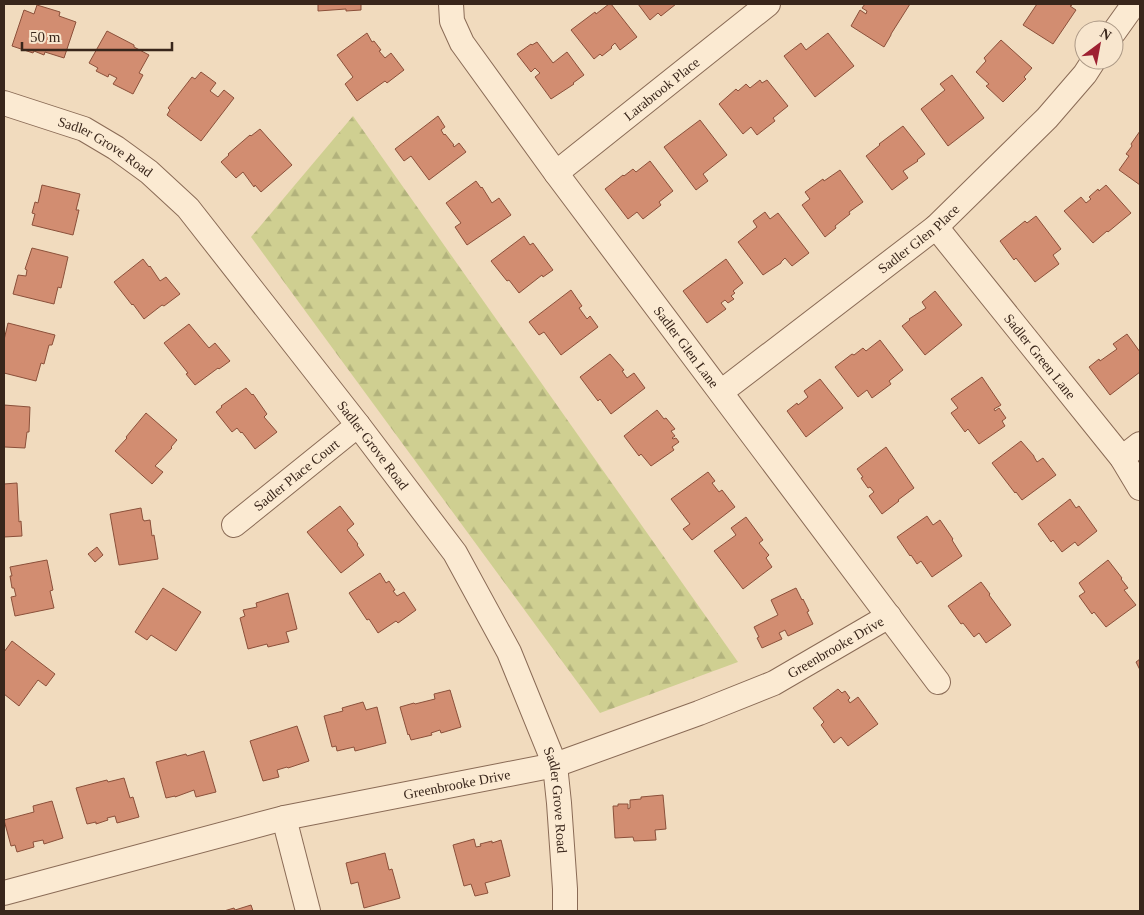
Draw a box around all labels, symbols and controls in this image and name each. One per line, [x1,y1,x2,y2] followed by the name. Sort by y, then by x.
[22,20,172,52] scale bar
[1074,20,1124,70] north arrow
[1097,25,1114,43] text: N
[30,29,61,45] text: 50 m
[621,55,703,124] street label: Larabrook Place
[56,114,155,180] street label: Sadler Grove Road
[875,202,962,277] street label: Sadler Glen Place
[651,303,722,391] street label: Sadler Glen Lane
[1001,311,1078,402] street label: Sadler Green Lane
[334,398,411,493] street label: Sadler Grove Road
[251,436,342,514] street label: Sadler Place Court
[785,614,886,681] street label: Greenbrooke Drive
[540,745,569,854] street label: Sadler Grove Road
[402,767,512,802] street label: Greenbrooke Drive

